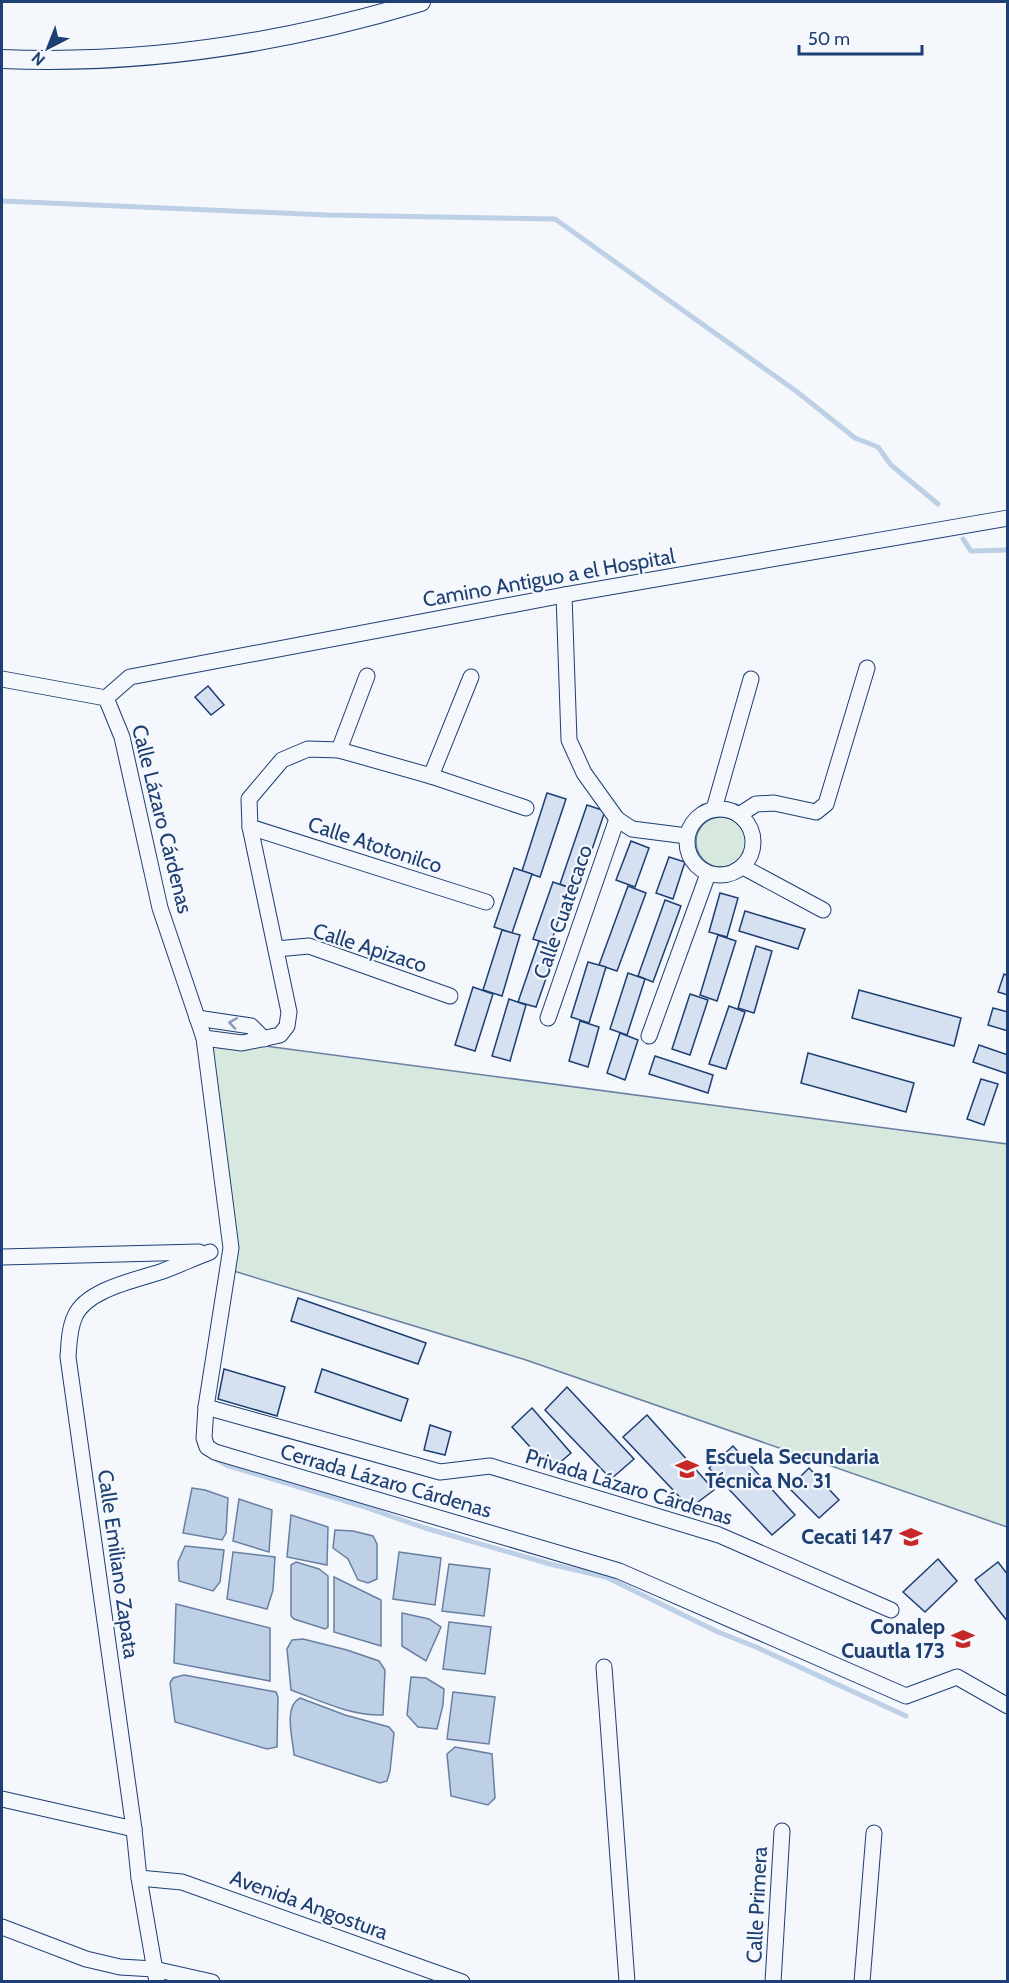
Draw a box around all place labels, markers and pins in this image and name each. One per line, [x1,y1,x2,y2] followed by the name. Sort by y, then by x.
[705,1444,880,1493] place label: Escuela Secundaria Técnica No. 31
[674,1456,700,1482] school or university icon: Escuela Secundaria Técnica No. 31
[801,1524,893,1549] place label: Cecati 147
[898,1524,924,1550] school or university icon: Cecati 147
[841,1614,945,1663] place label: Conalep Cuautla 173
[950,1626,976,1652] school or university icon: Conalep Cuautla 173

